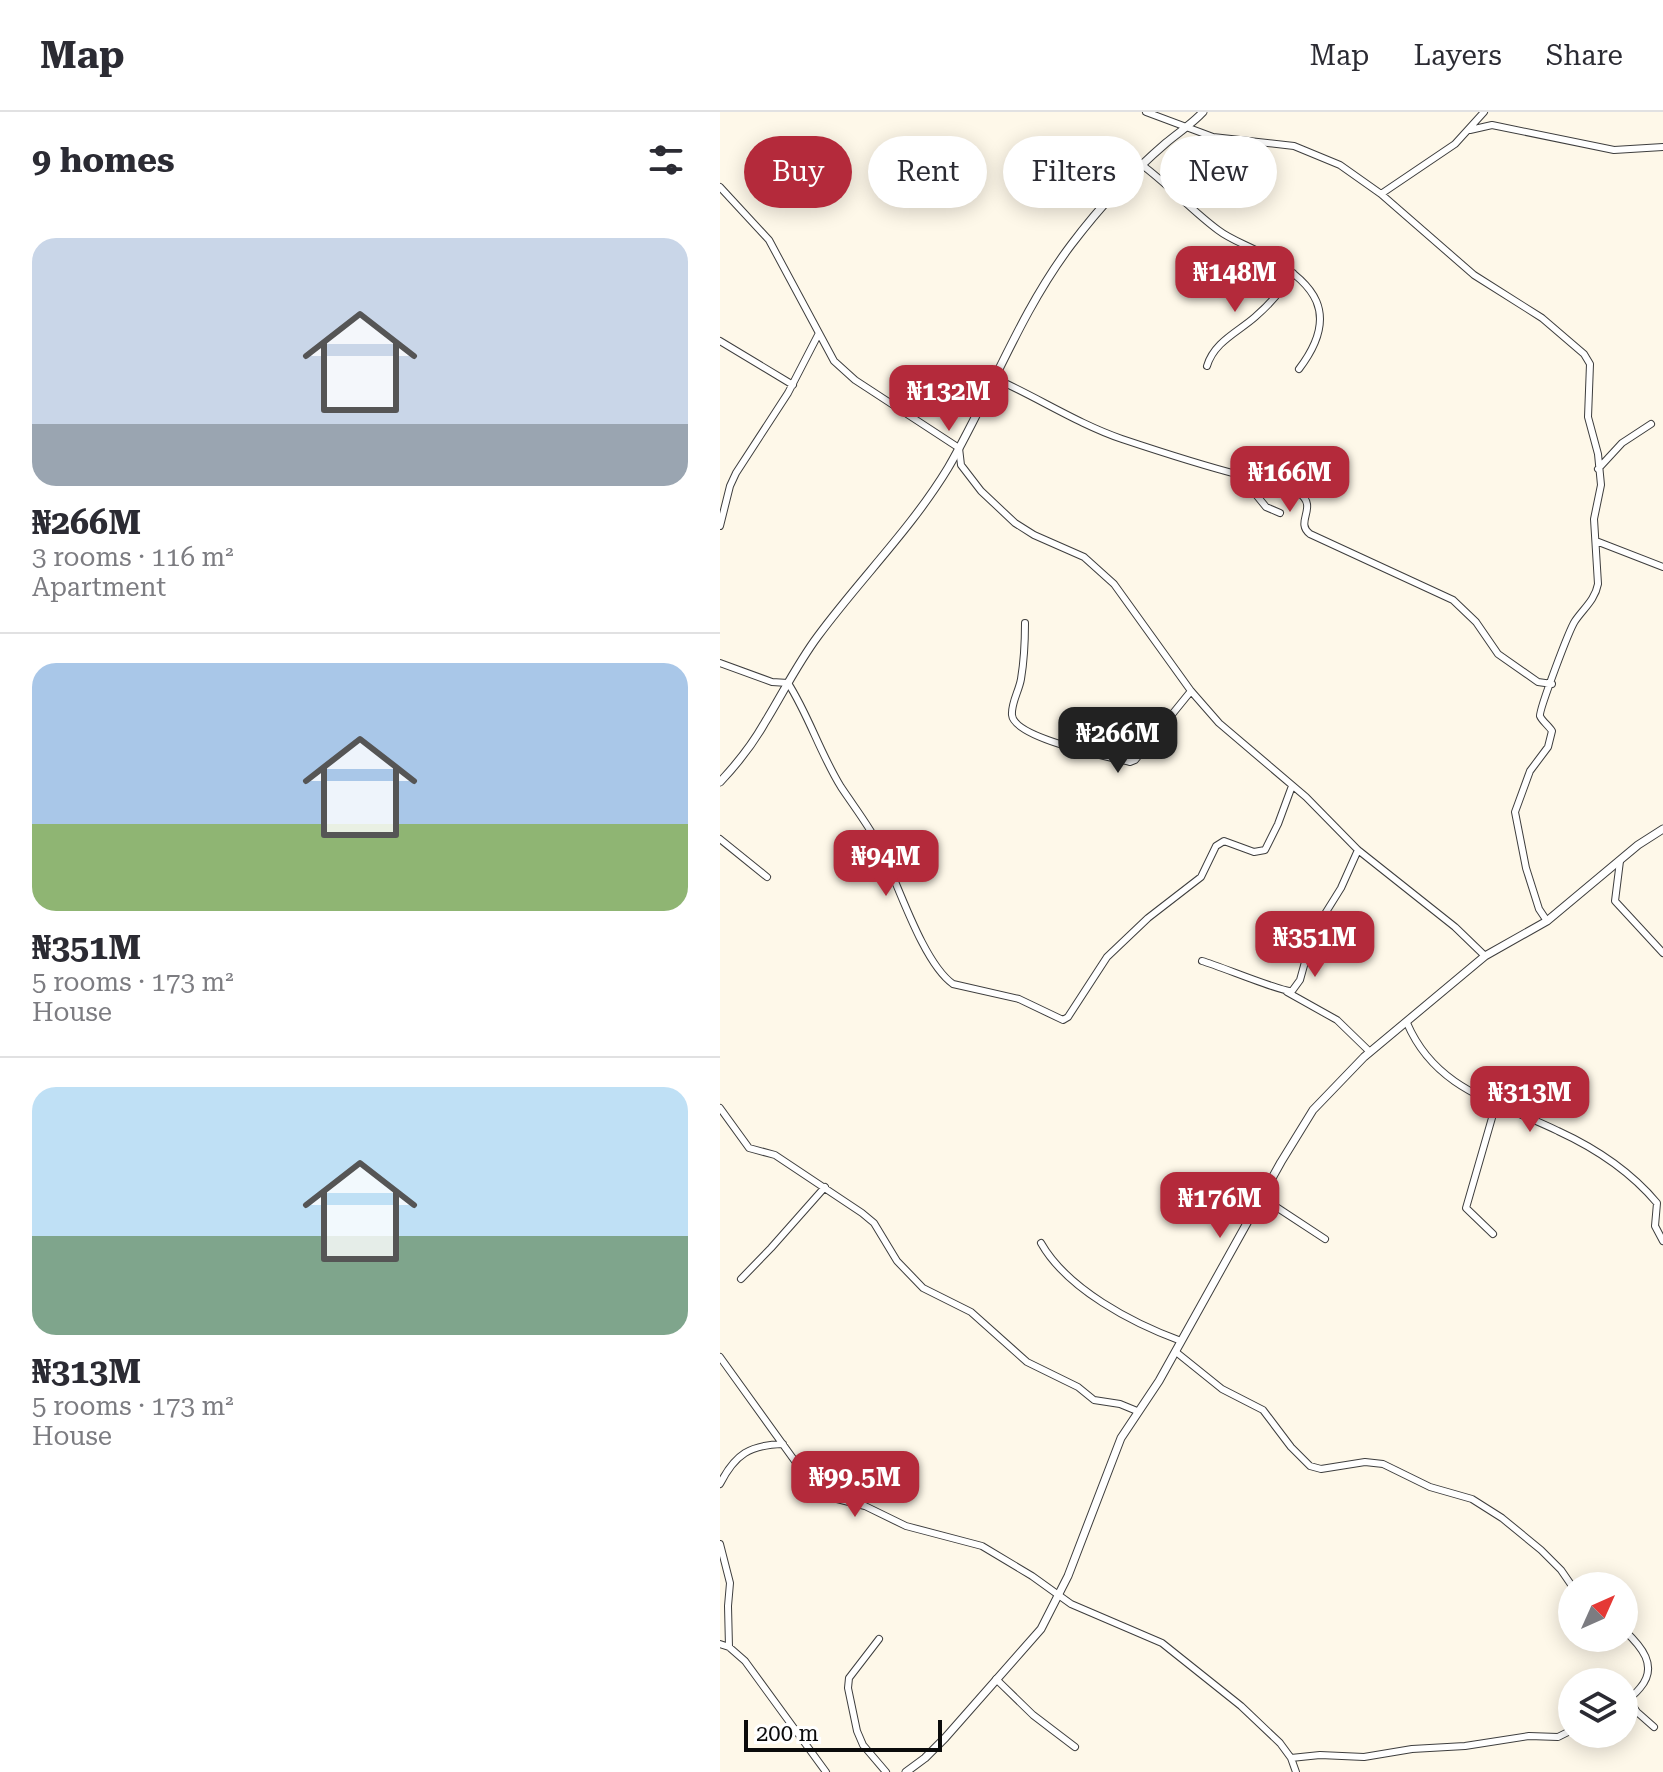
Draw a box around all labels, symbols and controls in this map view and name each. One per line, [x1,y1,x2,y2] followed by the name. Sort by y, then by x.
[40,33,125,77] text: Map
[1310,39,1369,72] text: Map
[1413,39,1502,72] text: Layers
[1546,39,1623,72] text: Share
[744,136,852,208] chip: Buy
[868,136,987,208] chip: Rent
[1003,136,1144,208] chip: Filters
[1160,136,1277,208] chip: New
[644,138,688,182] icon: filters
[32,140,175,180] text: 9 homes
[1179,246,1291,314] pin: ₦148M
[1193,257,1277,287] text: ₦148M
[288,290,432,434] icon: home
[893,365,1005,433] pin: ₦132M
[907,376,991,406] text: ₦132M
[1234,446,1346,514] pin: ₦166M
[1248,457,1332,487] text: ₦166M
[32,502,141,542] text: ₦266M
[32,542,234,572] text: 3 rooms · 116 m²
[32,572,166,602] text: Apartment
[1062,707,1174,775] pin: ₦266M
[288,715,432,859] icon: home
[1076,718,1160,748] text: ₦266M
[839,830,933,898] pin: ₦94M
[852,841,920,871] text: ₦94M
[1259,911,1371,979] pin: ₦351M
[1273,922,1357,952] text: ₦351M
[32,927,141,967] text: ₦351M
[32,967,234,997] text: 5 rooms · 173 m²
[32,997,112,1027] text: House
[1474,1066,1586,1134] pin: ₦313M
[1488,1077,1572,1107] text: ₦313M
[288,1139,432,1283] icon: home
[1164,1172,1276,1240] pin: ₦176M
[1178,1183,1262,1213] text: ₦176M
[32,1351,141,1391] text: ₦313M
[32,1391,234,1421] text: 5 rooms · 173 m²
[32,1421,112,1451] text: House
[790,1451,920,1519] pin: ₦99.5M
[809,1462,901,1492] text: ₦99.5M
[1558,1572,1638,1652] north arrow
[1558,1572,1638,1748] map controls
[1558,1668,1638,1748] button: layers
[744,1716,942,1752] scale bar
[756,1721,819,1746] text: 200 m

